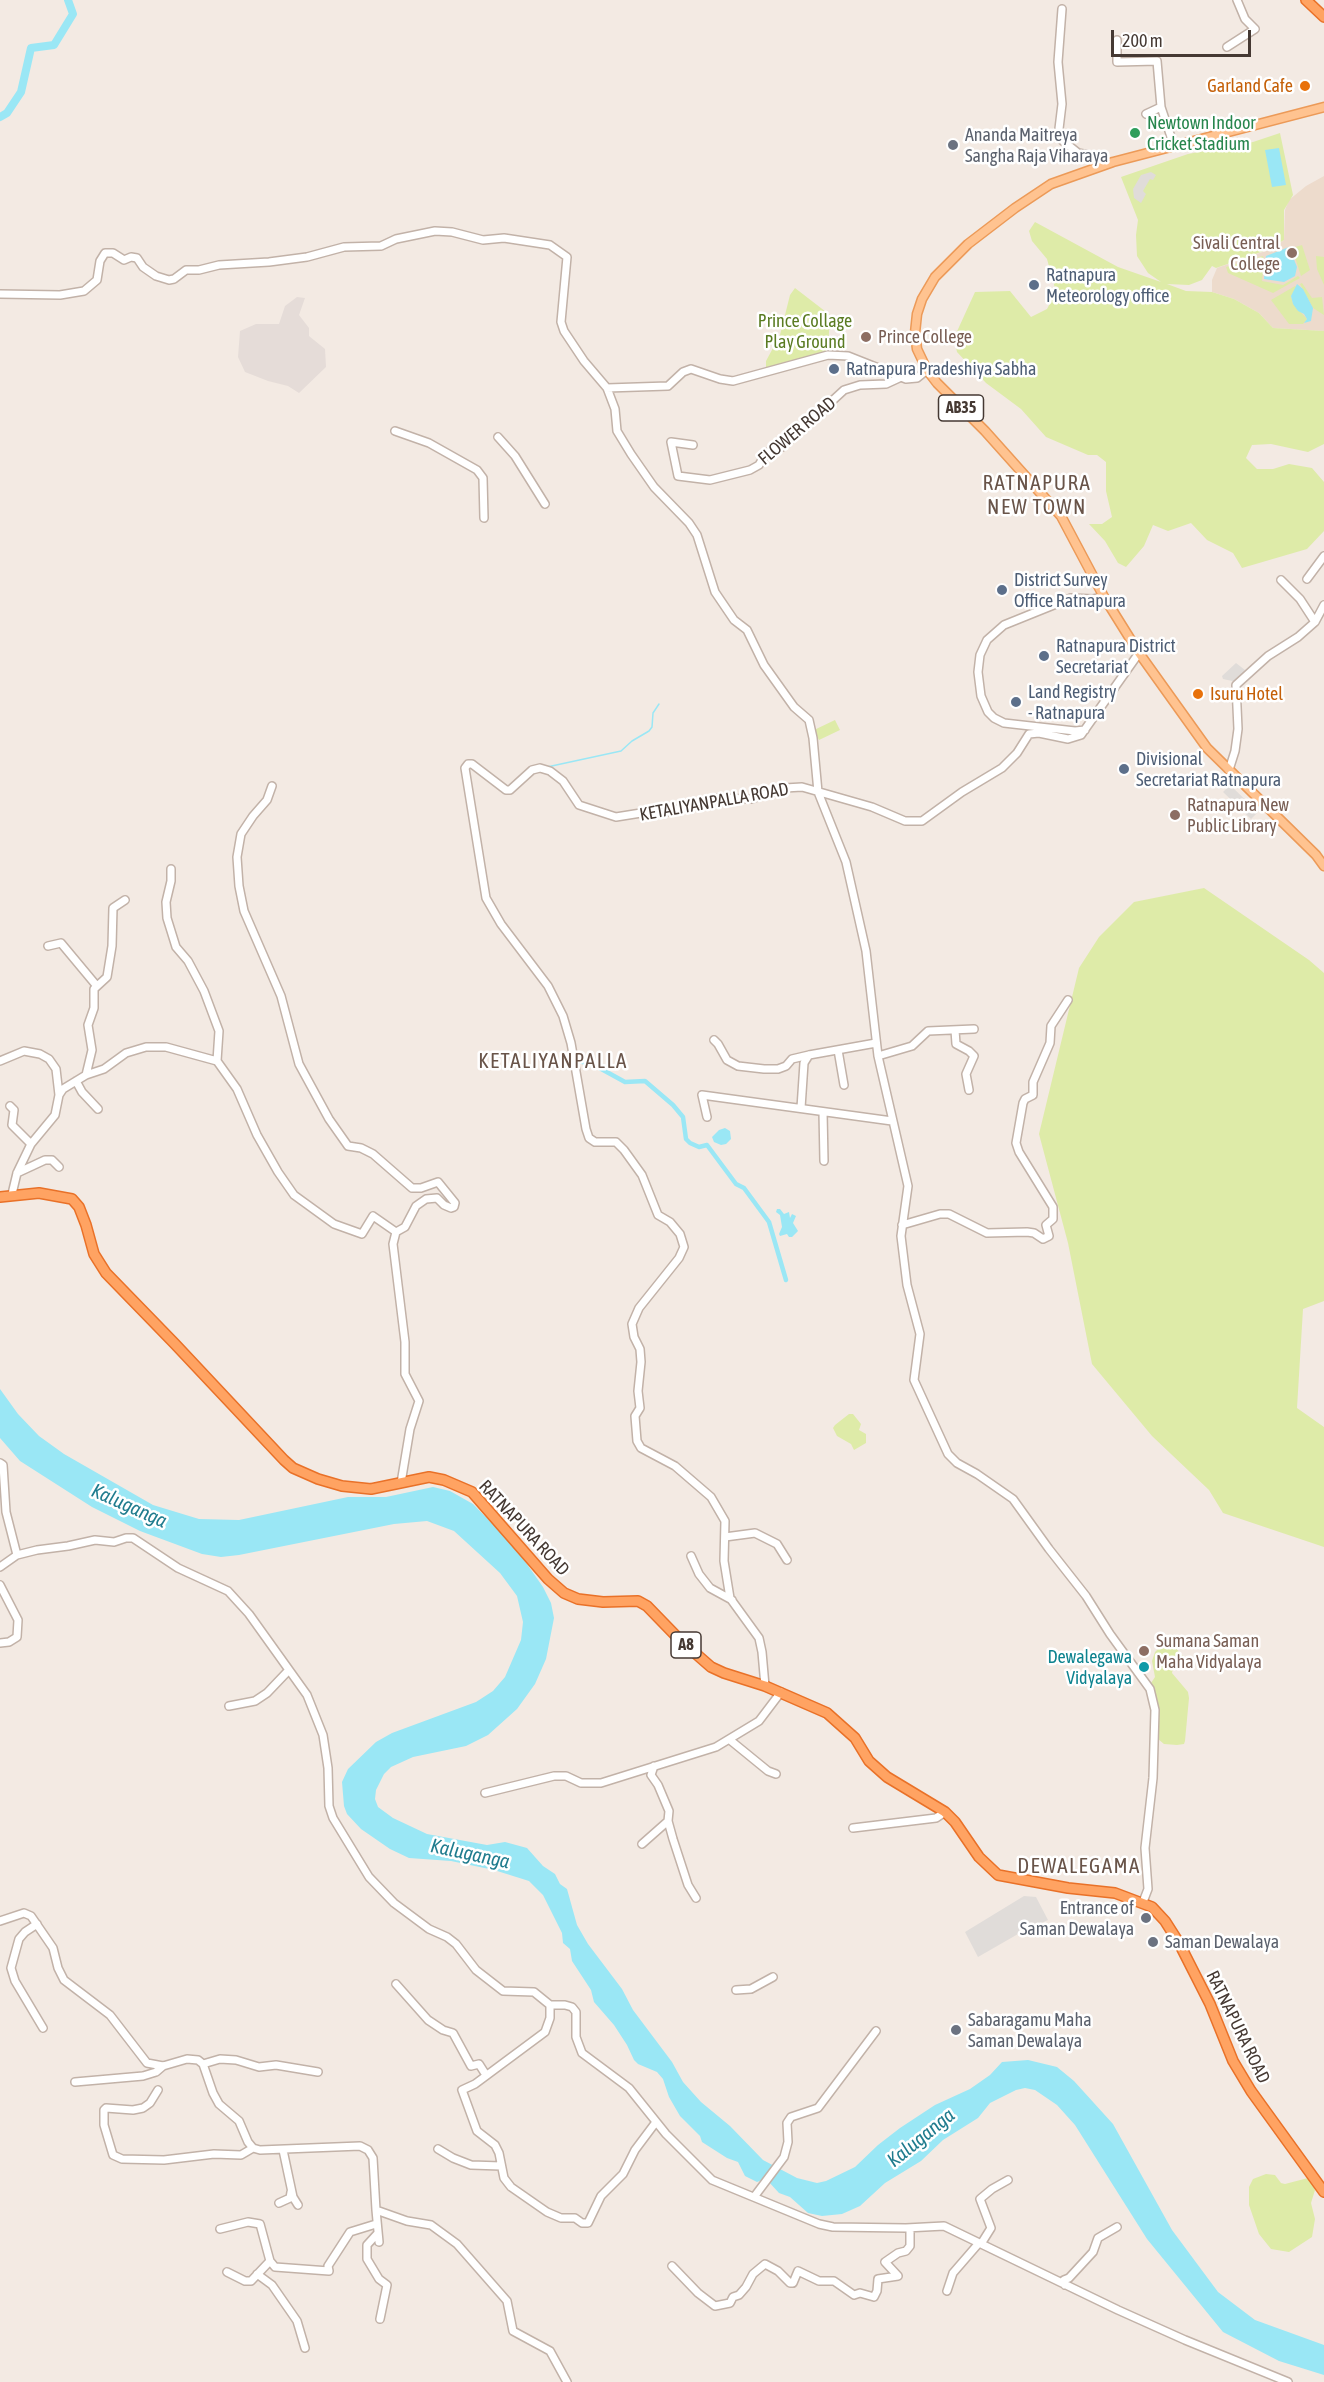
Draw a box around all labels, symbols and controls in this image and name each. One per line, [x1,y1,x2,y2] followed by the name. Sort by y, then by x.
[1114,18,1254,56] scale bar
[1122,30,1163,51] text: 200 m
[1207,75,1293,97] place label: Garland Cafe
[1298,79,1312,93] marker: Garland Cafe
[1147,112,1256,154] place label: Newtown Indoor Cricket Stadium
[965,124,1108,166] place label: Ananda Maitreya Sangha Raja Viharaya
[1128,126,1142,140] marker: Newtown Indoor Cricket Stadium
[946,138,960,152] marker: Ananda Maitreya Sangha Raja Viharaya
[1193,232,1280,274] place label: Sivali Central College
[1285,246,1299,260] marker: Sivali Central College
[1046,264,1169,306] place label: Ratnapura Meteorology office
[1027,278,1041,292] marker: Ratnapura Meteorology office
[758,310,852,352] park label: Prince Collage Play Ground
[878,326,972,348] place label: Prince College
[859,330,873,344] marker: Prince College
[846,358,1036,380] place label: Ratnapura Pradeshiya Sabha
[827,362,841,376] marker: Ratnapura Pradeshiya Sabha
[754,392,840,470] street label: FLOWER ROAD
[938,395,984,421] road number: AB35
[983,470,1091,520] district label: RATNAPURA NEW TOWN
[1014,569,1126,612] place label: District Survey Office Ratnapura
[995,583,1009,597] marker: District Survey Office Ratnapura
[1056,635,1176,678] place label: Ratnapura District Secretariat
[1037,649,1051,663] marker: Ratnapura District Secretariat
[1028,681,1116,724] place label: Land Registry - Ratnapura
[1210,683,1283,705] place label: Isuru Hotel
[1191,687,1205,701] marker: Isuru Hotel
[1009,695,1023,709] marker: Land Registry - Ratnapura
[1136,748,1281,790] place label: Divisional Secretariat Ratnapura
[1117,762,1131,776] marker: Divisional Secretariat Ratnapura
[638,778,790,826] street label: KETALIYANPALLA ROAD
[1187,794,1289,836] place label: Ratnapura New Public Library
[1168,808,1182,822] marker: Ratnapura New Public Library
[478,1048,628,1074] district label: KETALIYANPALLA
[474,1476,574,1580] street label: RATNAPURA ROAD
[88,1479,170,1533] water label: Kaluganga
[1156,1630,1262,1672] place label: Sumana Saman Maha Vidyalaya
[671,1632,701,1658] road number: A8
[1137,1644,1151,1658] marker: Sumana Saman Maha Vidyalaya
[1048,1646,1132,1688] place label: Dewalegawa Vidyalaya
[1137,1660,1151,1674] marker: Dewalegawa Vidyalaya
[428,1834,512,1874] water label: Kaluganga
[1017,1853,1141,1879] district label: DEWALEGAMA
[1020,1897,1134,1940] place label: Entrance of Saman Dewalaya
[1139,1911,1153,1925] marker: Entrance of Saman Dewalaya
[1165,1931,1279,1953] place label: Saman Dewalaya
[1146,1935,1160,1949] marker: Saman Dewalaya
[1201,1967,1275,2087] street label: RATNAPURA ROAD
[968,2009,1092,2052] place label: Sabaragamu Maha Saman Dewalaya
[949,2023,963,2037] marker: Sabaragamu Maha Saman Dewalaya
[882,2104,960,2172] water label: Kaluganga

